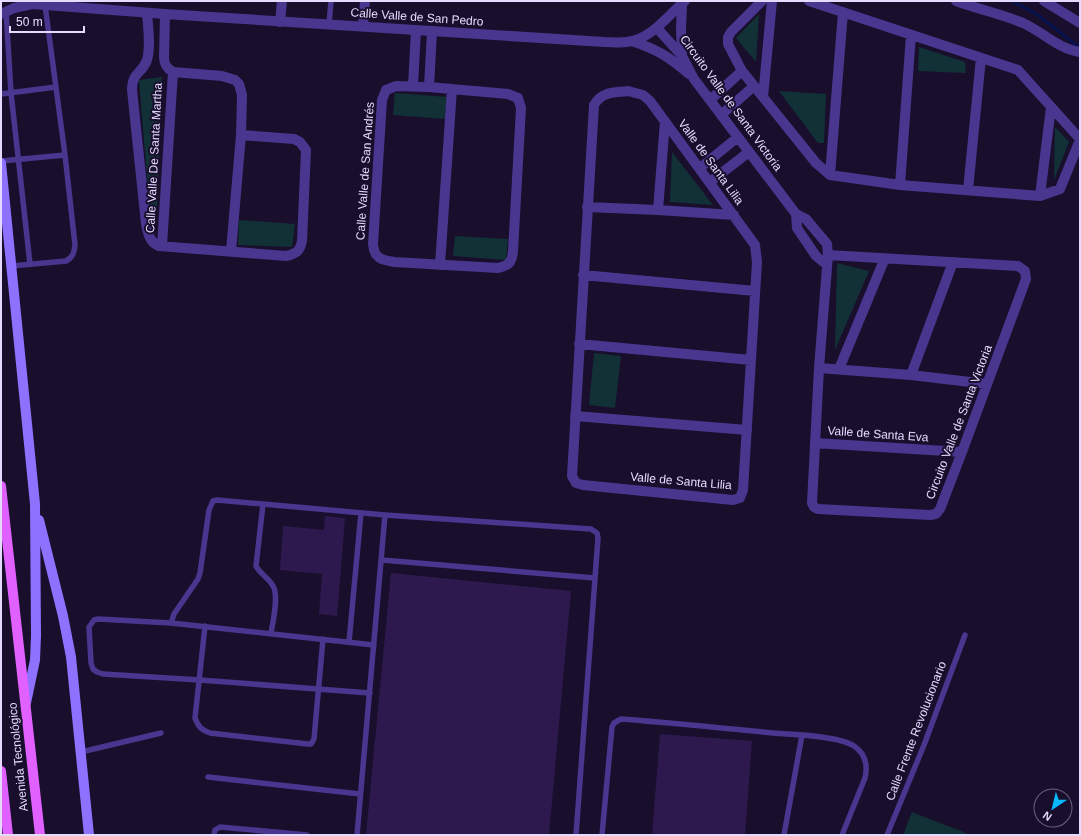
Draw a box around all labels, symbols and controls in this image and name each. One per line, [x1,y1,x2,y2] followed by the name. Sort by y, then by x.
[350,5,484,29] street label: Calle Valle de San Pedro
[10,8,84,34] scale bar
[16,15,43,29] text: 50 m
[677,32,785,174] street label: Circuito Valle de Santa Victoria
[143,82,165,234] street label: Calle Valle De Santa Martha
[353,101,377,241] street label: Calle Valle de San Andrés
[675,117,747,208] street label: Valle de Santa Lilia
[923,342,995,501] street label: Circuito Valle de Santa Victoria
[827,423,929,445] street label: Valle de Santa Eva
[630,470,733,492] street label: Valle de Santa Lilia
[883,659,949,803] street label: Calle Frente Revolucionario
[5,701,31,812] street label: Avenida Tecnológico
[1033,788,1073,828] north arrow
[1041,809,1054,823] text: N

